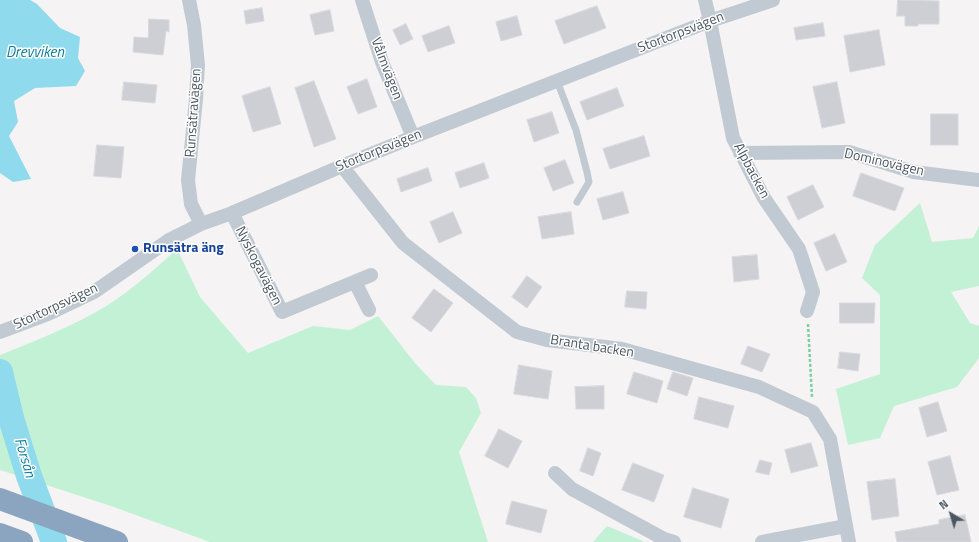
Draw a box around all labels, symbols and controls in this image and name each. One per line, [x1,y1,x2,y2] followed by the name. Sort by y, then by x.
[636,9,726,57] street label: Stortorpsvägen
[366,36,406,102] street label: Vålmvägen
[6,44,64,62] water label: Drevviken
[183,68,205,158] street label: Runsätravägen
[334,126,424,176] street label: Stortorpsvägen
[729,140,773,202] street label: Alpbacken
[842,146,926,180] street label: Dominovägen
[231,224,285,308] street label: Nyskogavägen
[143,241,224,257] place label: Runsätra äng
[130,244,140,254] marker: Runsätra äng
[11,280,101,334] street label: Stortorpsvägen
[549,332,635,362] street label: Branta backen
[10,436,38,480] water label: Forsån
[931,494,971,534] north arrow
[936,496,952,513] text: N

